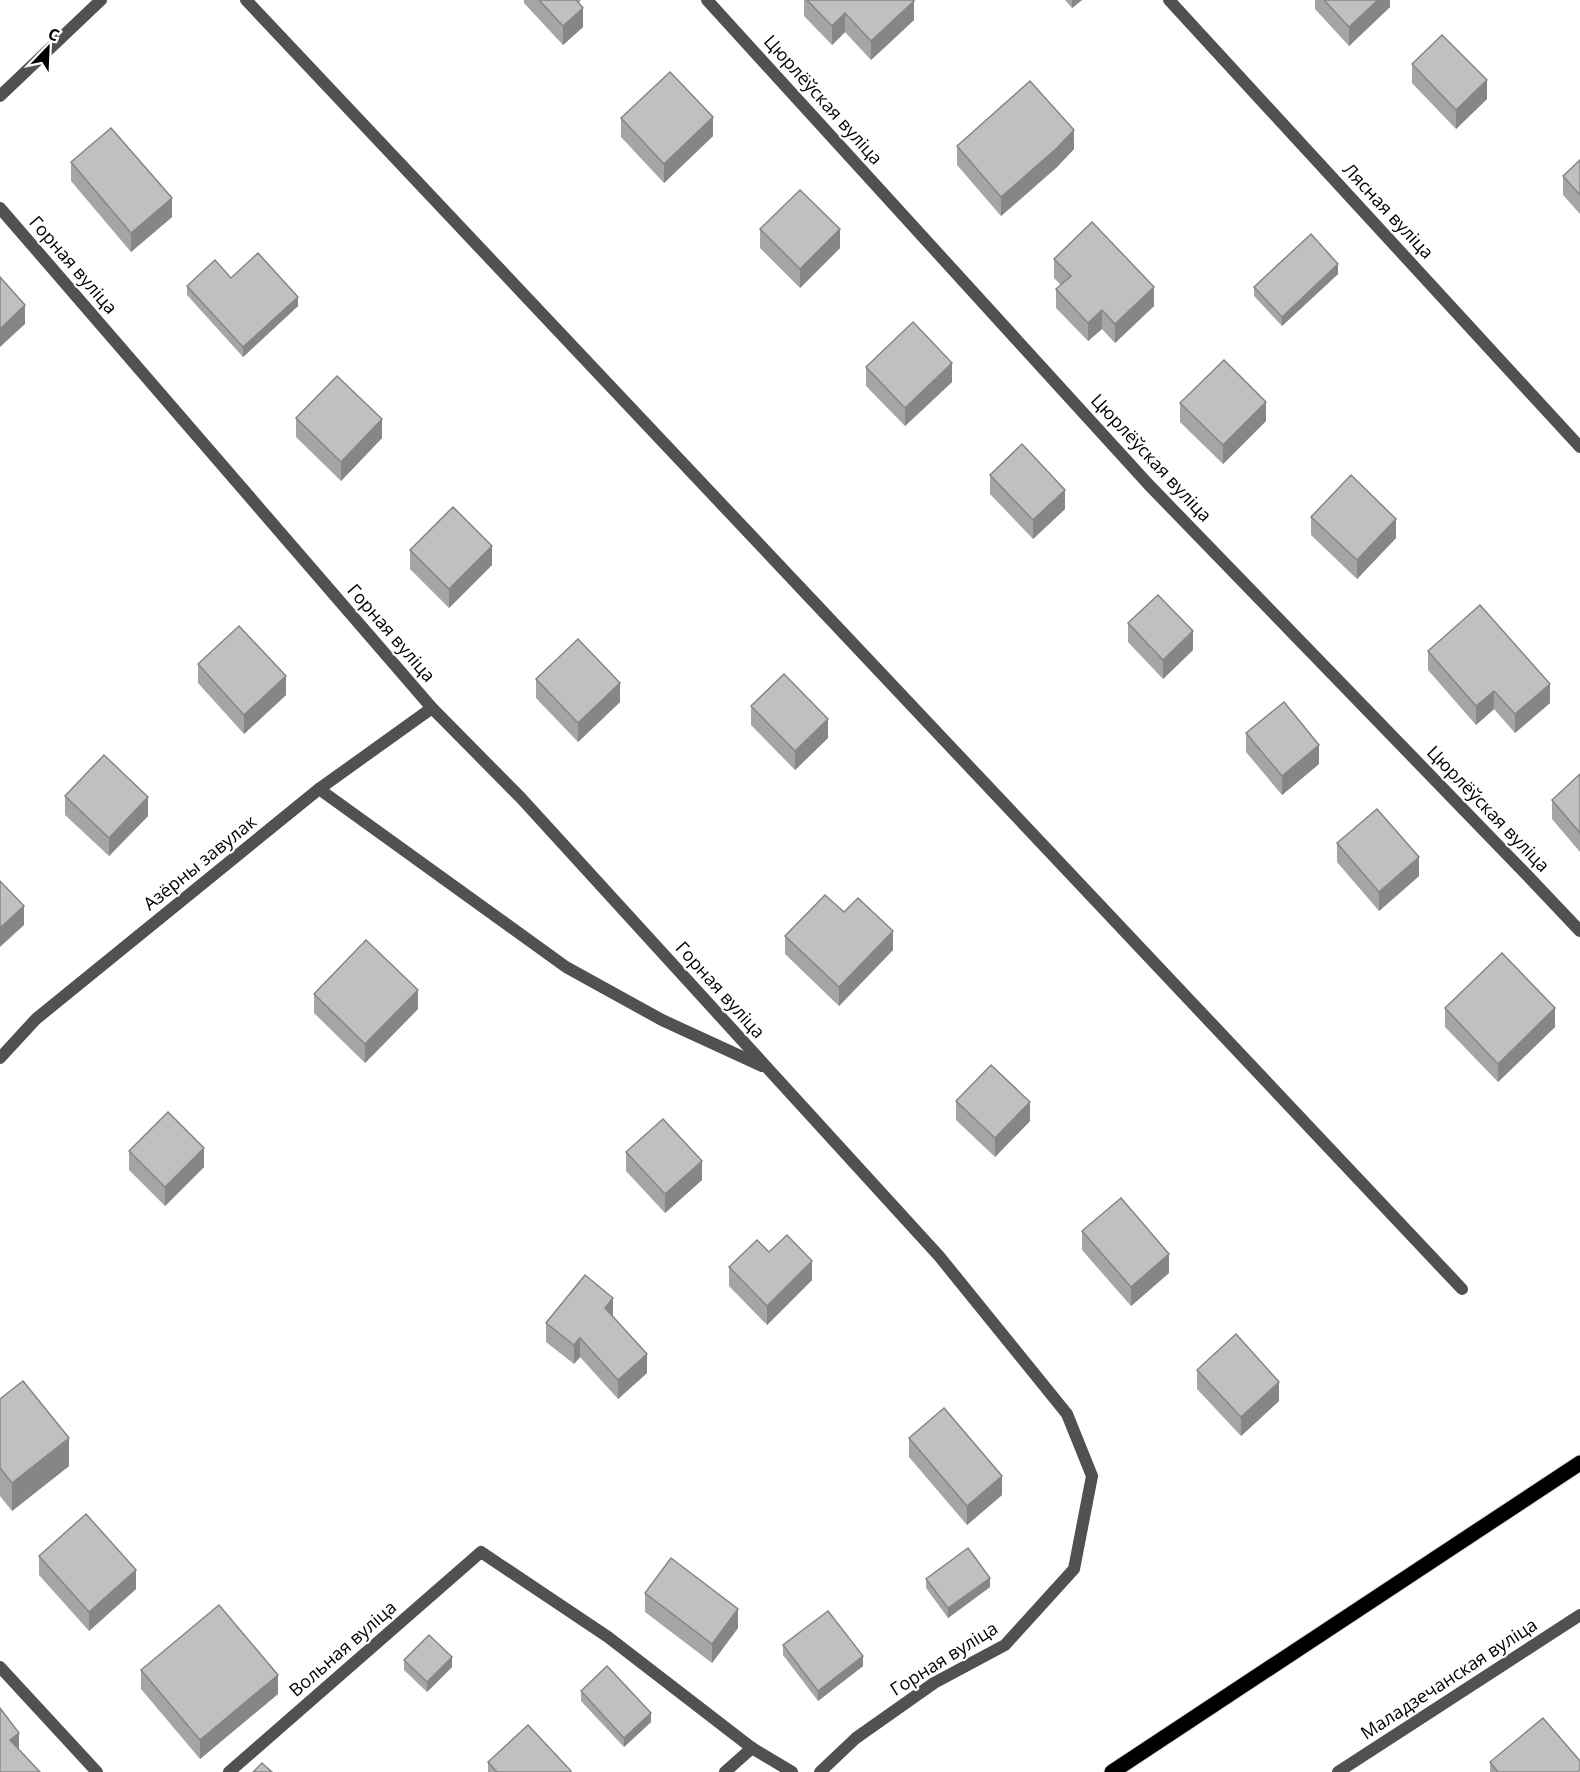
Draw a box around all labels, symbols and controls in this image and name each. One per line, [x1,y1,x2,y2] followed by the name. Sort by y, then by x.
[18,18,78,78] north arrow
[45,22,63,46] text: С
[759,29,888,169] street label: Цюрлёўская вуліца
[1338,157,1439,263] street label: Лясная вуліца
[24,210,123,319] street label: Горная вуліца
[1086,388,1217,526] street label: Цюрлёўская вуліца
[342,578,441,687] street label: Горная вуліца
[1422,740,1555,877] street label: Цюрлёўская вуліца
[138,809,261,915] street label: Азёрны завулак
[671,936,771,1043] street label: Горная вуліца
[284,1595,401,1702] street label: Вольная вуліца
[1356,1612,1541,1744] street label: Маладзечанская вуліца
[885,1615,1002,1701] street label: Горная вуліца

